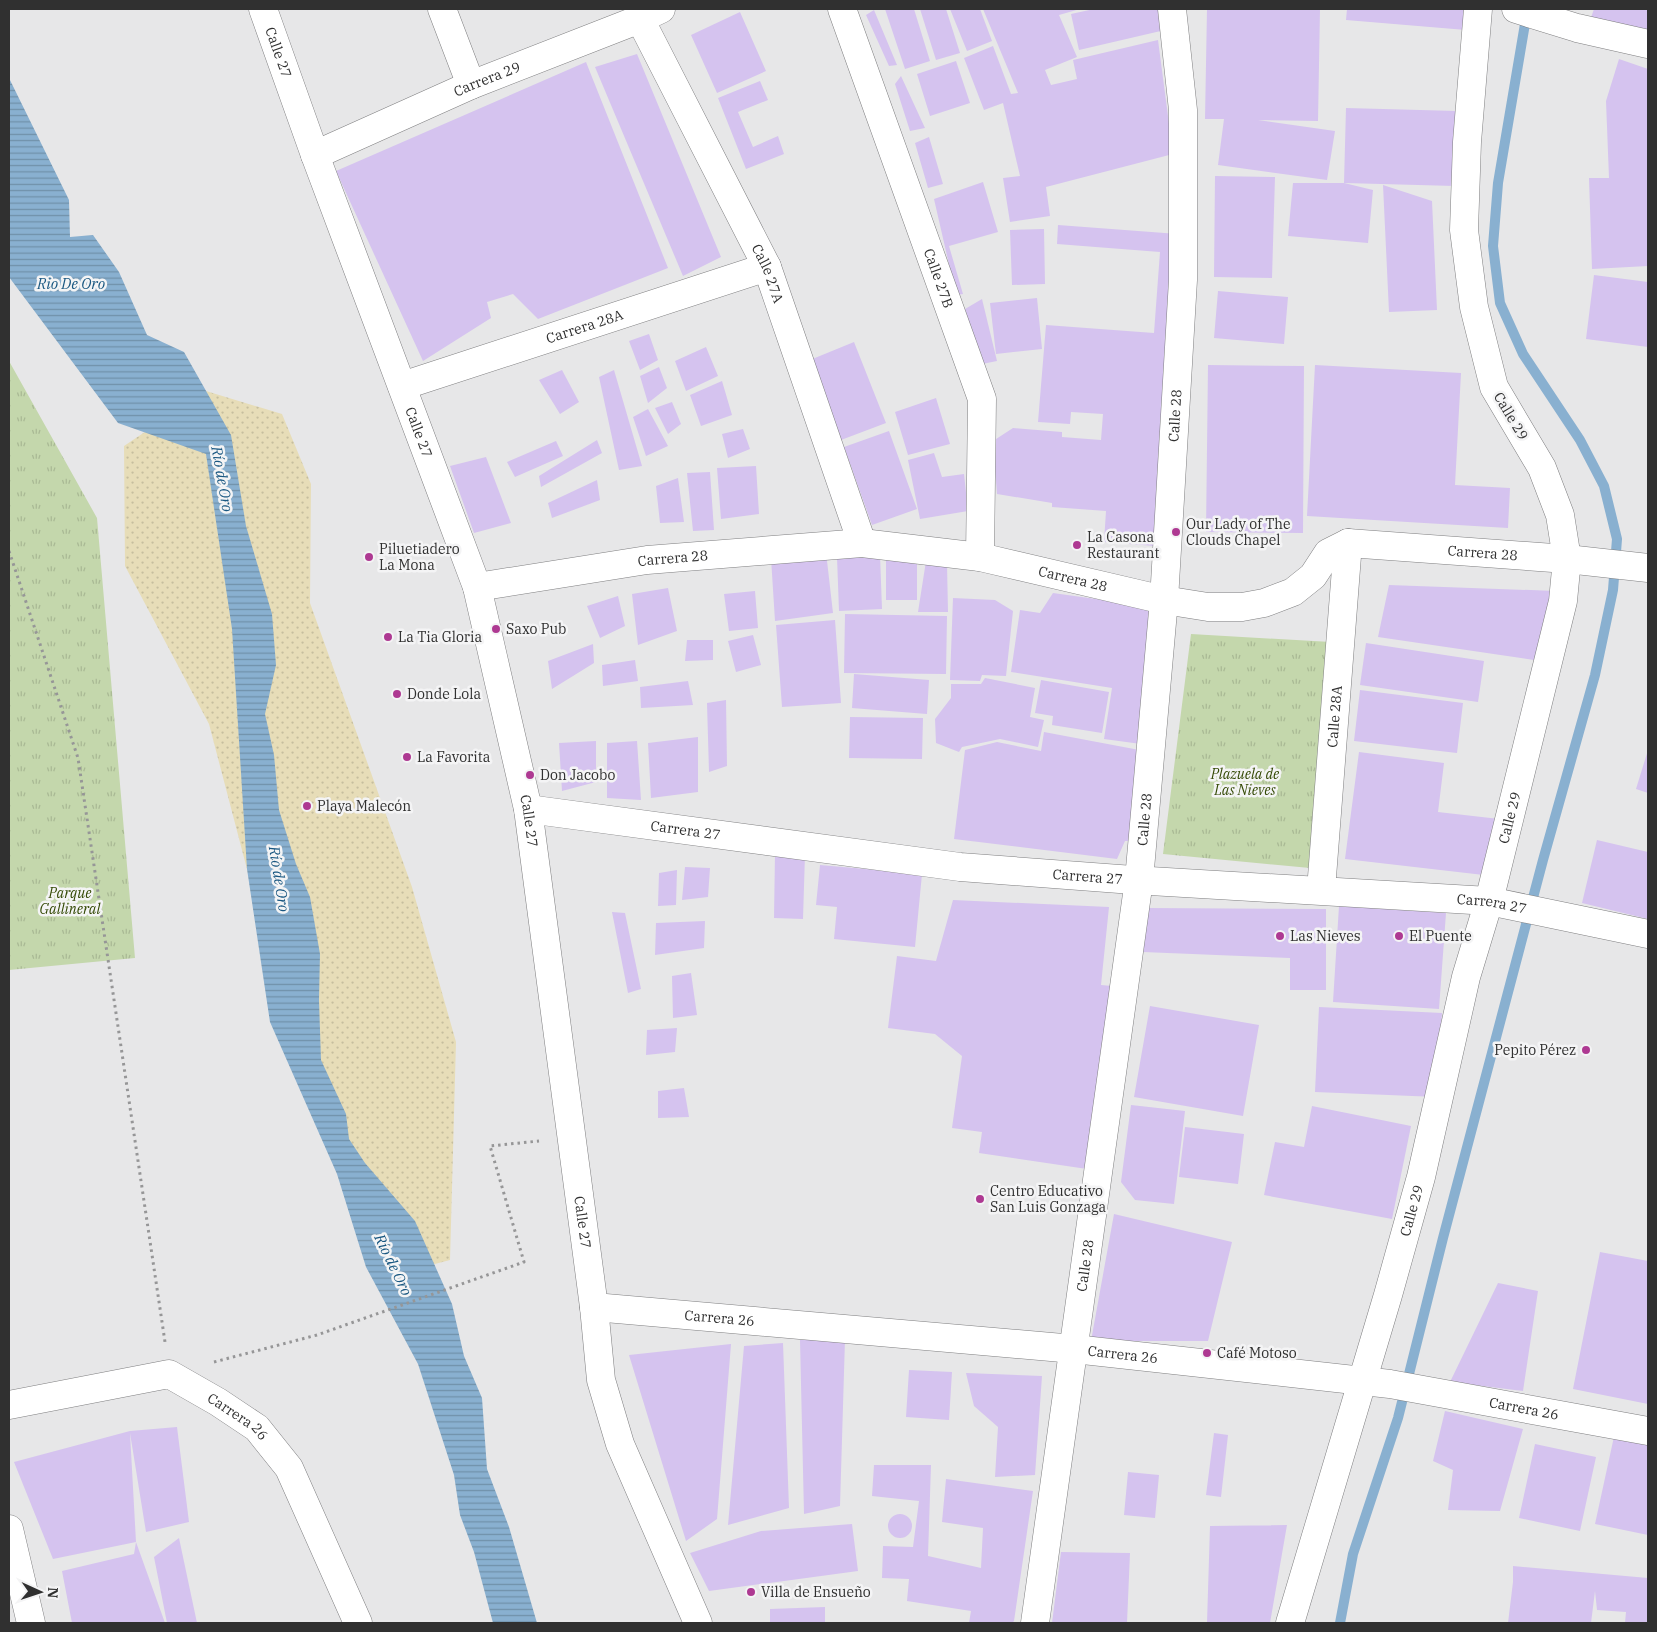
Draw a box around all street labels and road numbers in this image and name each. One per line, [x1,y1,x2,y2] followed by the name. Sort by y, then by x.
[261,25,296,80] street label: Calle 27
[451,58,523,101] street label: Carrera 29
[748,241,788,306] street label: Calle 27A
[920,246,958,310] street label: Calle 27B
[544,305,626,347] street label: Carrera 28A
[1164,389,1185,442] street label: Calle 28
[1490,389,1532,443] street label: Calle 29
[401,404,437,460] street label: Calle 27
[1447,541,1518,564] street label: Carrera 28
[636,546,709,570] street label: Carrera 28
[1037,562,1109,595] street label: Carrera 28
[1323,684,1346,748] street label: Calle 28A
[1494,790,1525,845] street label: Calle 29
[1133,792,1156,846] street label: Calle 28
[516,793,542,848] street label: Calle 27
[649,817,722,844] street label: Carrera 27
[1052,865,1124,888] street label: Carrera 27
[1456,890,1528,918] street label: Carrera 27
[1396,1183,1427,1238] street label: Calle 29
[570,1195,595,1249] street label: Calle 27
[1072,1238,1098,1293] street label: Calle 28
[684,1306,755,1330] street label: Carrera 26
[1087,1342,1159,1367] street label: Carrera 26
[204,1389,272,1444] street label: Carrera 26
[1488,1393,1560,1424] street label: Carrera 26

